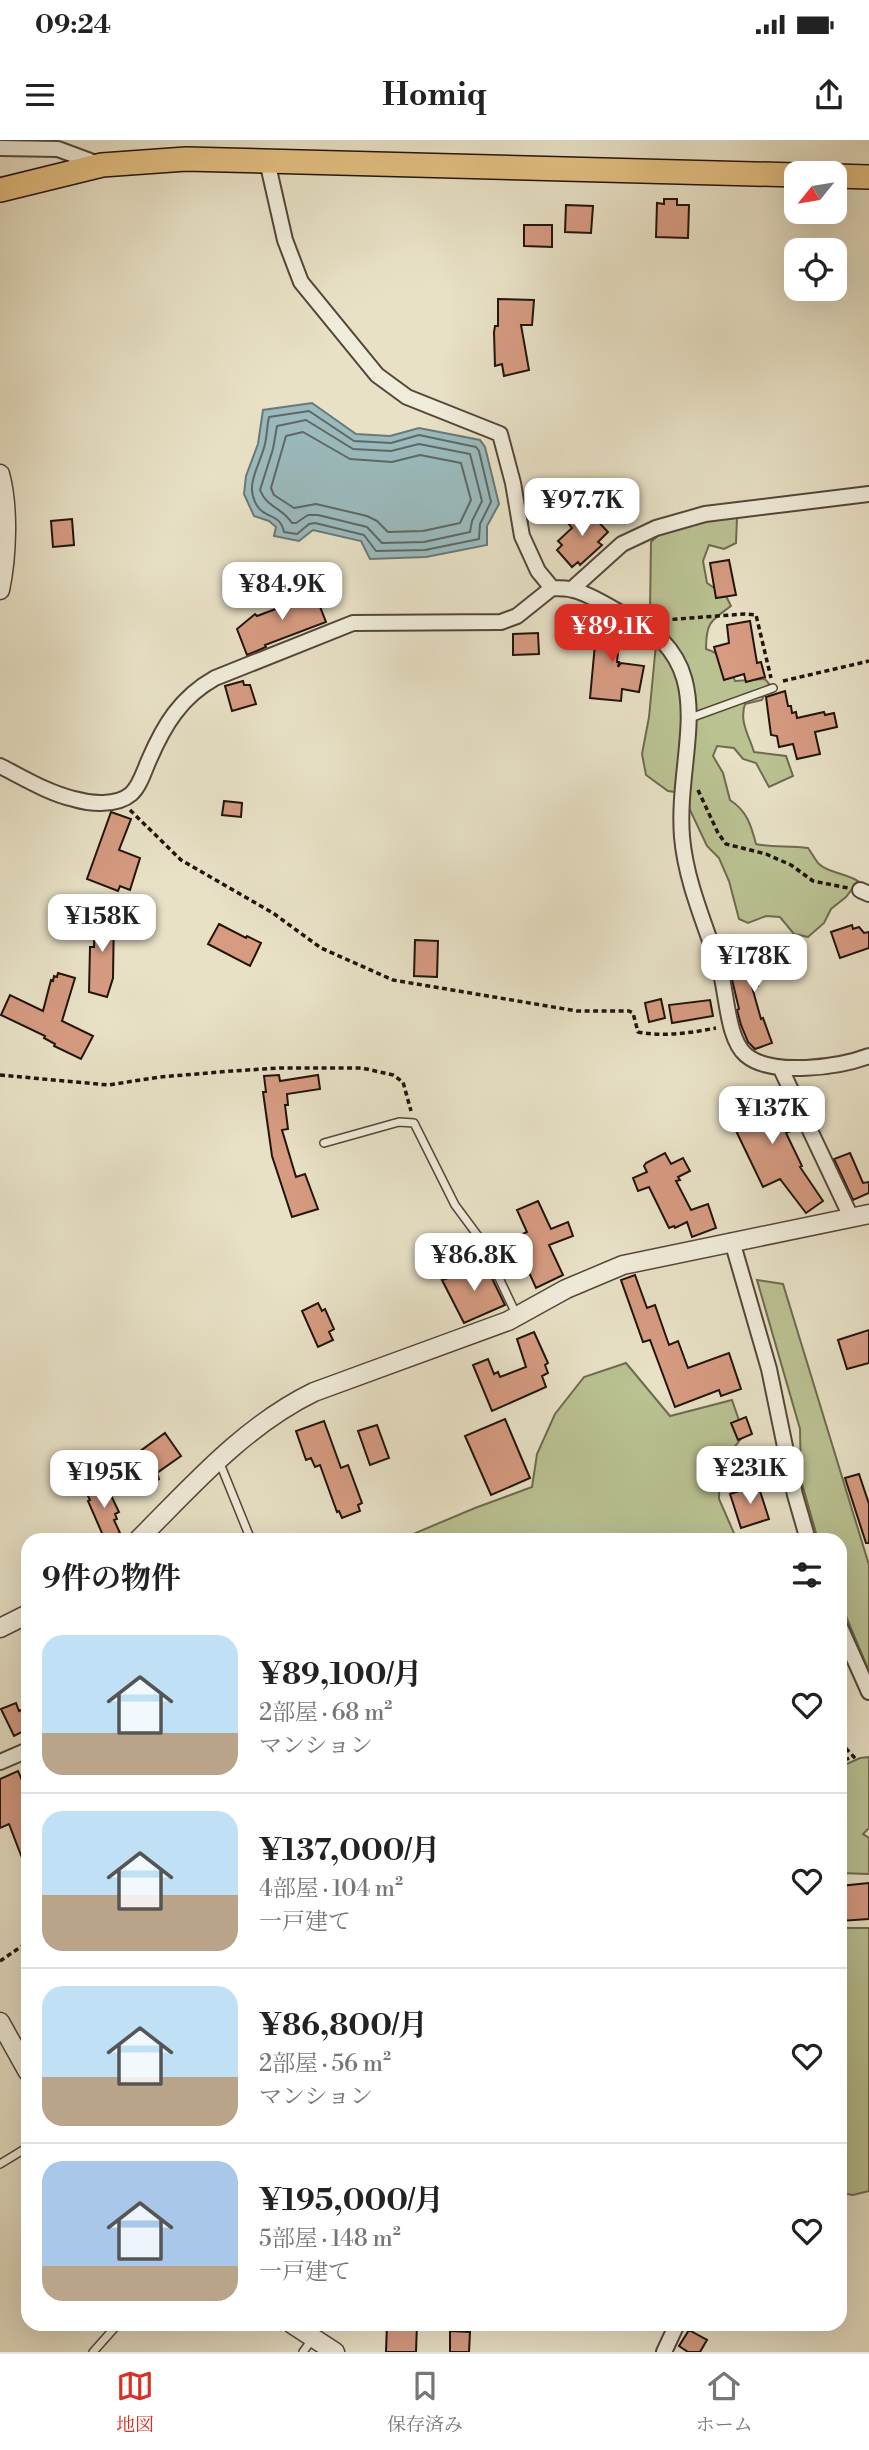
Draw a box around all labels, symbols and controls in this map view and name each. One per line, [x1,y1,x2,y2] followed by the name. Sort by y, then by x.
[35,9,111,41] text: 09:24
[382,75,487,115] text: Homiq
[21,76,59,114] icon: menu
[810,76,848,114] icon: share
[784,161,847,224] north arrow
[784,161,847,301] map controls
[784,238,847,301] button: locate
[525,478,639,538] pin: ¥97.7K
[540,487,624,515] text: ¥97.7K
[225,562,339,622] pin: ¥84.9K
[238,571,326,599] text: ¥84.9K
[555,604,669,664] pin: ¥89.1K
[571,613,653,641] text: ¥89.1K
[53,894,151,954] pin: ¥158K
[64,903,140,931] text: ¥158K
[705,934,803,994] pin: ¥178K
[717,943,791,971] text: ¥178K
[723,1086,821,1146] pin: ¥137K
[735,1095,809,1123] text: ¥137K
[417,1234,531,1293] pin: ¥86.8K
[431,1242,517,1270] text: ¥86.8K
[701,1446,799,1506] pin: ¥231K
[55,1450,153,1510] pin: ¥195K
[713,1455,787,1483] text: ¥231K
[66,1459,142,1487] text: ¥195K
[788,1556,826,1594] icon: filters
[42,1560,181,1598] text: 9件の物件
[259,1656,422,1694] text: ¥89,100/月
[98,1663,182,1747] icon: home
[788,1686,826,1724] icon: heart
[259,1699,392,1727] text: 2部屋 · 68 m²
[259,1732,373,1760] text: マンション
[259,1832,440,1870] text: ¥137,000/月
[98,1839,182,1923] icon: home
[788,1862,826,1900] icon: heart
[259,1875,403,1903] text: 4部屋 · 104 m²
[259,1908,351,1936] text: 一戸建て
[259,2007,428,2045] text: ¥86,800/月
[98,2014,182,2098] icon: home
[788,2037,826,2075] icon: heart
[259,2050,391,2078] text: 2部屋 · 56 m²
[259,2083,373,2111] text: マンション
[259,2182,444,2220] text: ¥195,000/月
[98,2189,182,2273] icon: home
[788,2212,826,2250] icon: heart
[259,2225,401,2253] text: 5部屋 · 148 m²
[259,2258,351,2286] text: 一戸建て
[116,2367,154,2437] tab: 地図
[387,2367,463,2437] tab: 保存済み
[696,2367,753,2437] tab: ホーム

